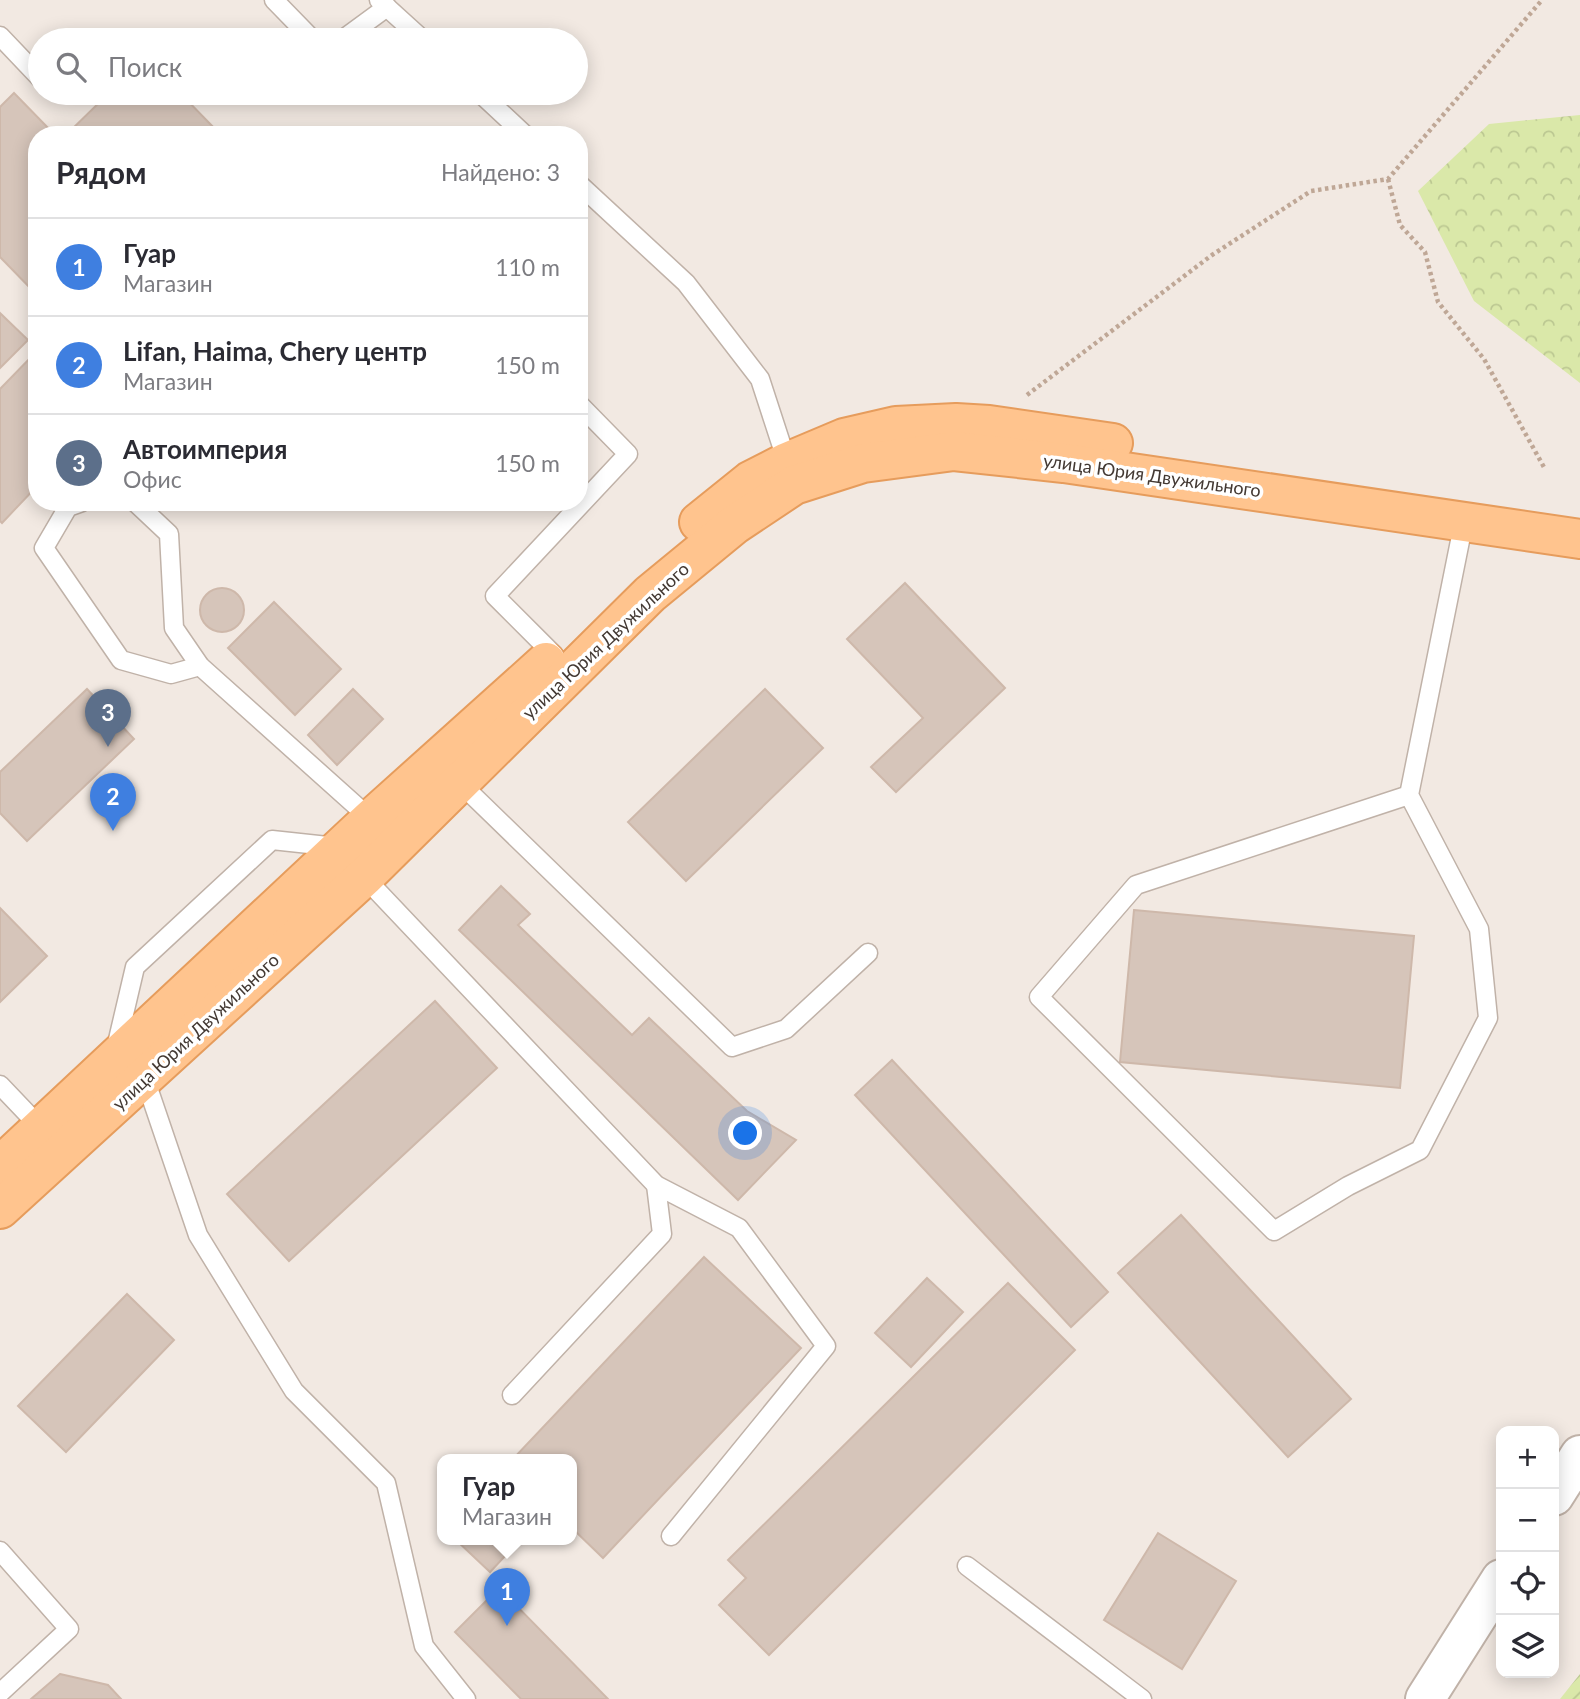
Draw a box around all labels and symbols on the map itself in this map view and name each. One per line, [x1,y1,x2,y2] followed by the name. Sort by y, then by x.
[1042,449,1262,501] street label: улица Юрия Двужильного
[518,557,693,723] street label: улица Юрия Двужильного
[85,689,131,747] pin: 3
[90,773,136,831] pin: 2
[108,948,283,1114] street label: улица Юрия Двужильного
[728,1116,762,1150] your location
[484,1568,530,1626] pin: 1

